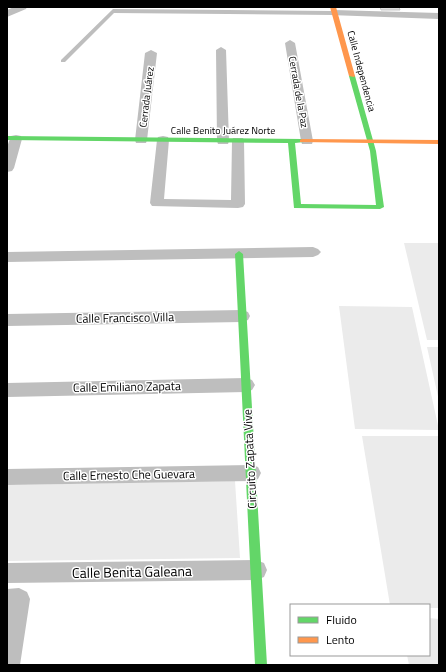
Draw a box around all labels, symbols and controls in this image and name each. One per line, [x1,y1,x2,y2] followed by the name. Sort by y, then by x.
[343,29,380,113] street label: Calle Independencia
[285,55,312,129] street label: Cerrada de la Paz
[135,65,158,128] street label: Cerrada Juárez
[171,123,275,138] street label: Calle Benito Juárez Norte
[76,307,174,328] street label: Calle Francisco Villa
[73,376,181,397] street label: Calle Emiliano Zapata
[237,409,262,509] street label: Circuito Zapata Vive
[63,464,195,485] street label: Calle Ernesto Che Guevara
[72,560,192,583] street label: Calle Benita Galeana
[290,604,430,656] legend
[326,610,357,629] text: Fluido
[326,630,355,649] text: Lento

